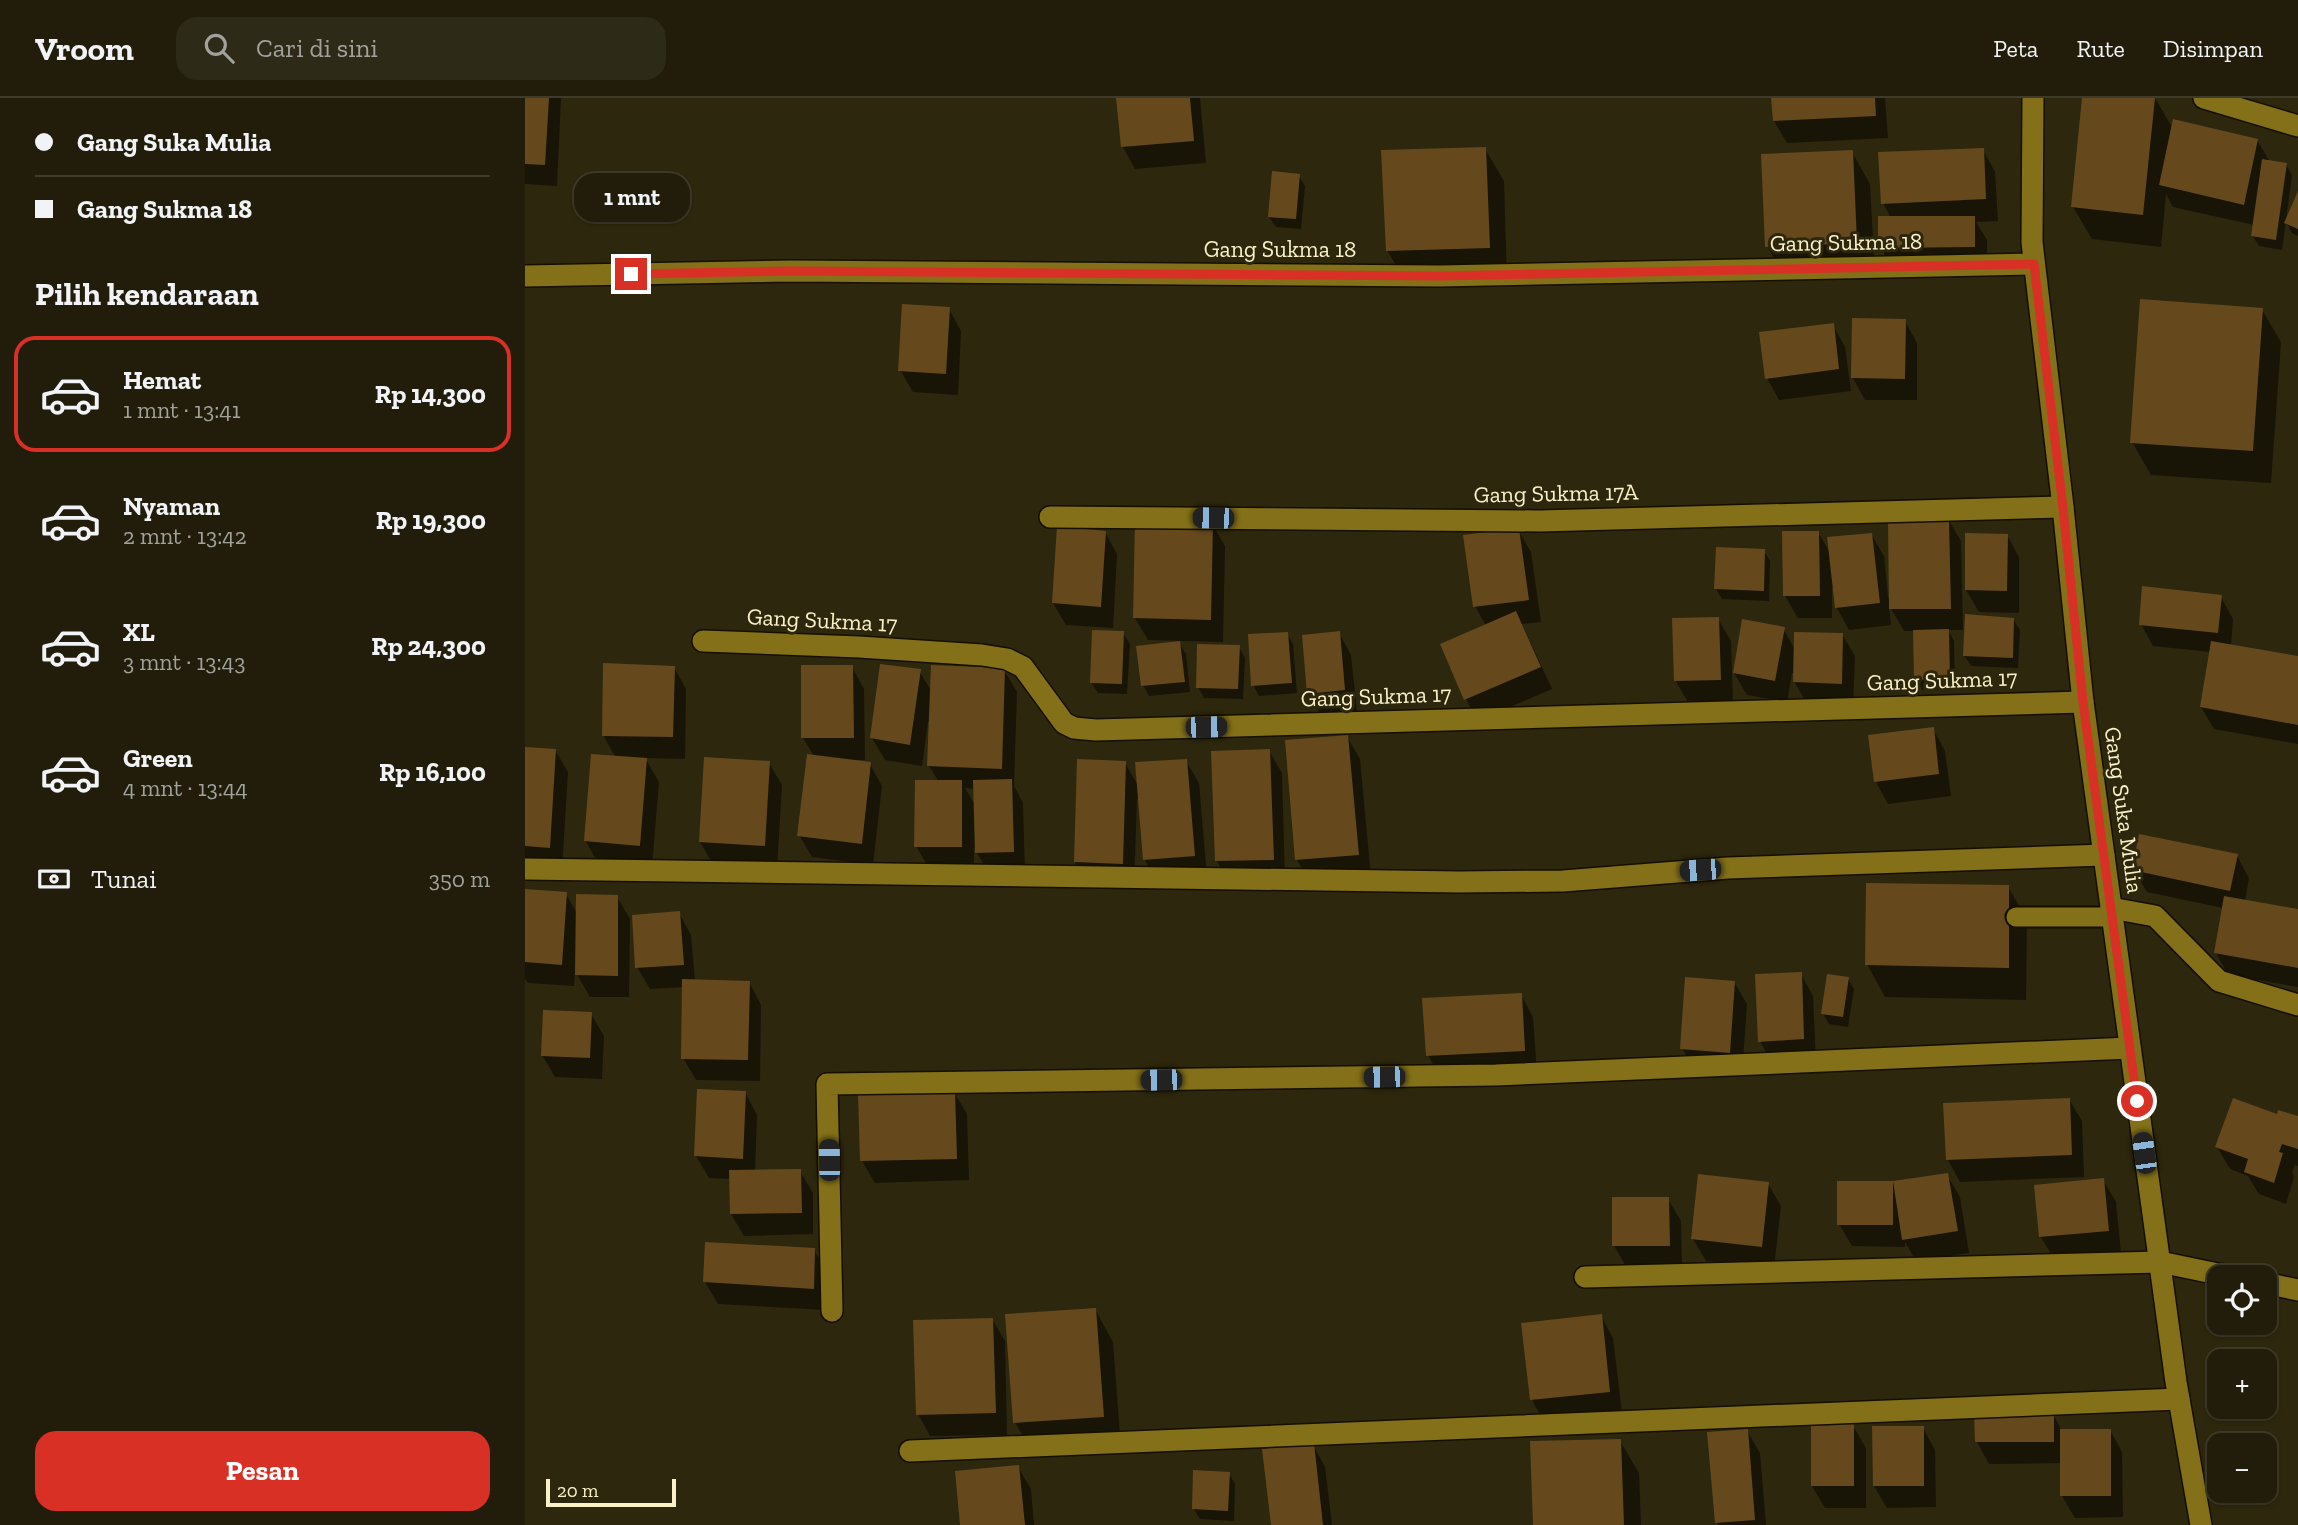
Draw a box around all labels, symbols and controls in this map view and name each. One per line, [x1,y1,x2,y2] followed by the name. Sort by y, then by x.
[176,17,666,80] search box
[35,29,134,68] text: Vroom
[200,29,238,67] icon: search
[256,32,378,64] text: Cari di sini
[1993,34,2038,63] text: Peta
[2076,34,2125,63] text: Rute
[2163,34,2263,63] text: Disimpan
[77,126,271,158] text: Gang Suka Mulia
[573,172,689,222] callout: 1 mnt
[604,183,660,211] text: 1 mnt
[77,193,252,225] text: Gang Sukma 18
[1769,227,1923,257] street label: Gang Sukma 18
[1204,235,1356,263] street label: Gang Sukma 18
[615,258,647,290] route end
[35,275,259,313] text: Pilih kendaraan
[39,363,102,426] icon: car
[123,364,201,396] text: Hemat
[375,378,486,410] text: Rp 14,300
[123,396,241,424] text: 1 mnt · 13:41
[1473,478,1640,508] street label: Gang Sukma 17A
[39,489,102,552] icon: car
[123,490,220,522] text: Nyaman
[376,504,486,536] text: Rp 19,300
[1192,507,1235,529] car
[123,522,247,550] text: 2 mnt · 13:42
[746,602,898,638] street label: Gang Sukma 17
[39,615,102,678] icon: car
[123,616,155,648] text: XL
[371,630,486,662] text: Rp 24,300
[123,648,245,676] text: 3 mnt · 13:43
[1866,663,2018,697] street label: Gang Sukma 17
[1300,679,1452,713] street label: Gang Sukma 17
[1185,716,1228,738] car
[2098,725,2150,895] street label: Gang Suka Mulia
[39,741,102,804] icon: car
[123,742,193,774] text: Green
[379,756,486,788] text: Rp 16,100
[123,774,248,802] text: 4 mnt · 13:44
[1679,858,1722,882] car
[35,860,73,898] icon: cash
[91,863,156,895] text: Tunai
[429,865,490,893] text: 350 m
[1363,1066,1406,1088] car
[1140,1069,1183,1091] car
[2121,1085,2153,1117] route start
[2131,1131,2158,1175] car
[819,1139,840,1181] car
[2207,1265,2277,1503] map controls
[2207,1265,2277,1335] button: locate
[2207,1349,2277,1419] button: +
[35,1431,490,1511] button: Pesan
[2207,1433,2277,1503] button: −
[546,1476,675,1508] scale bar
[557,1479,598,1502] text: 20 m

